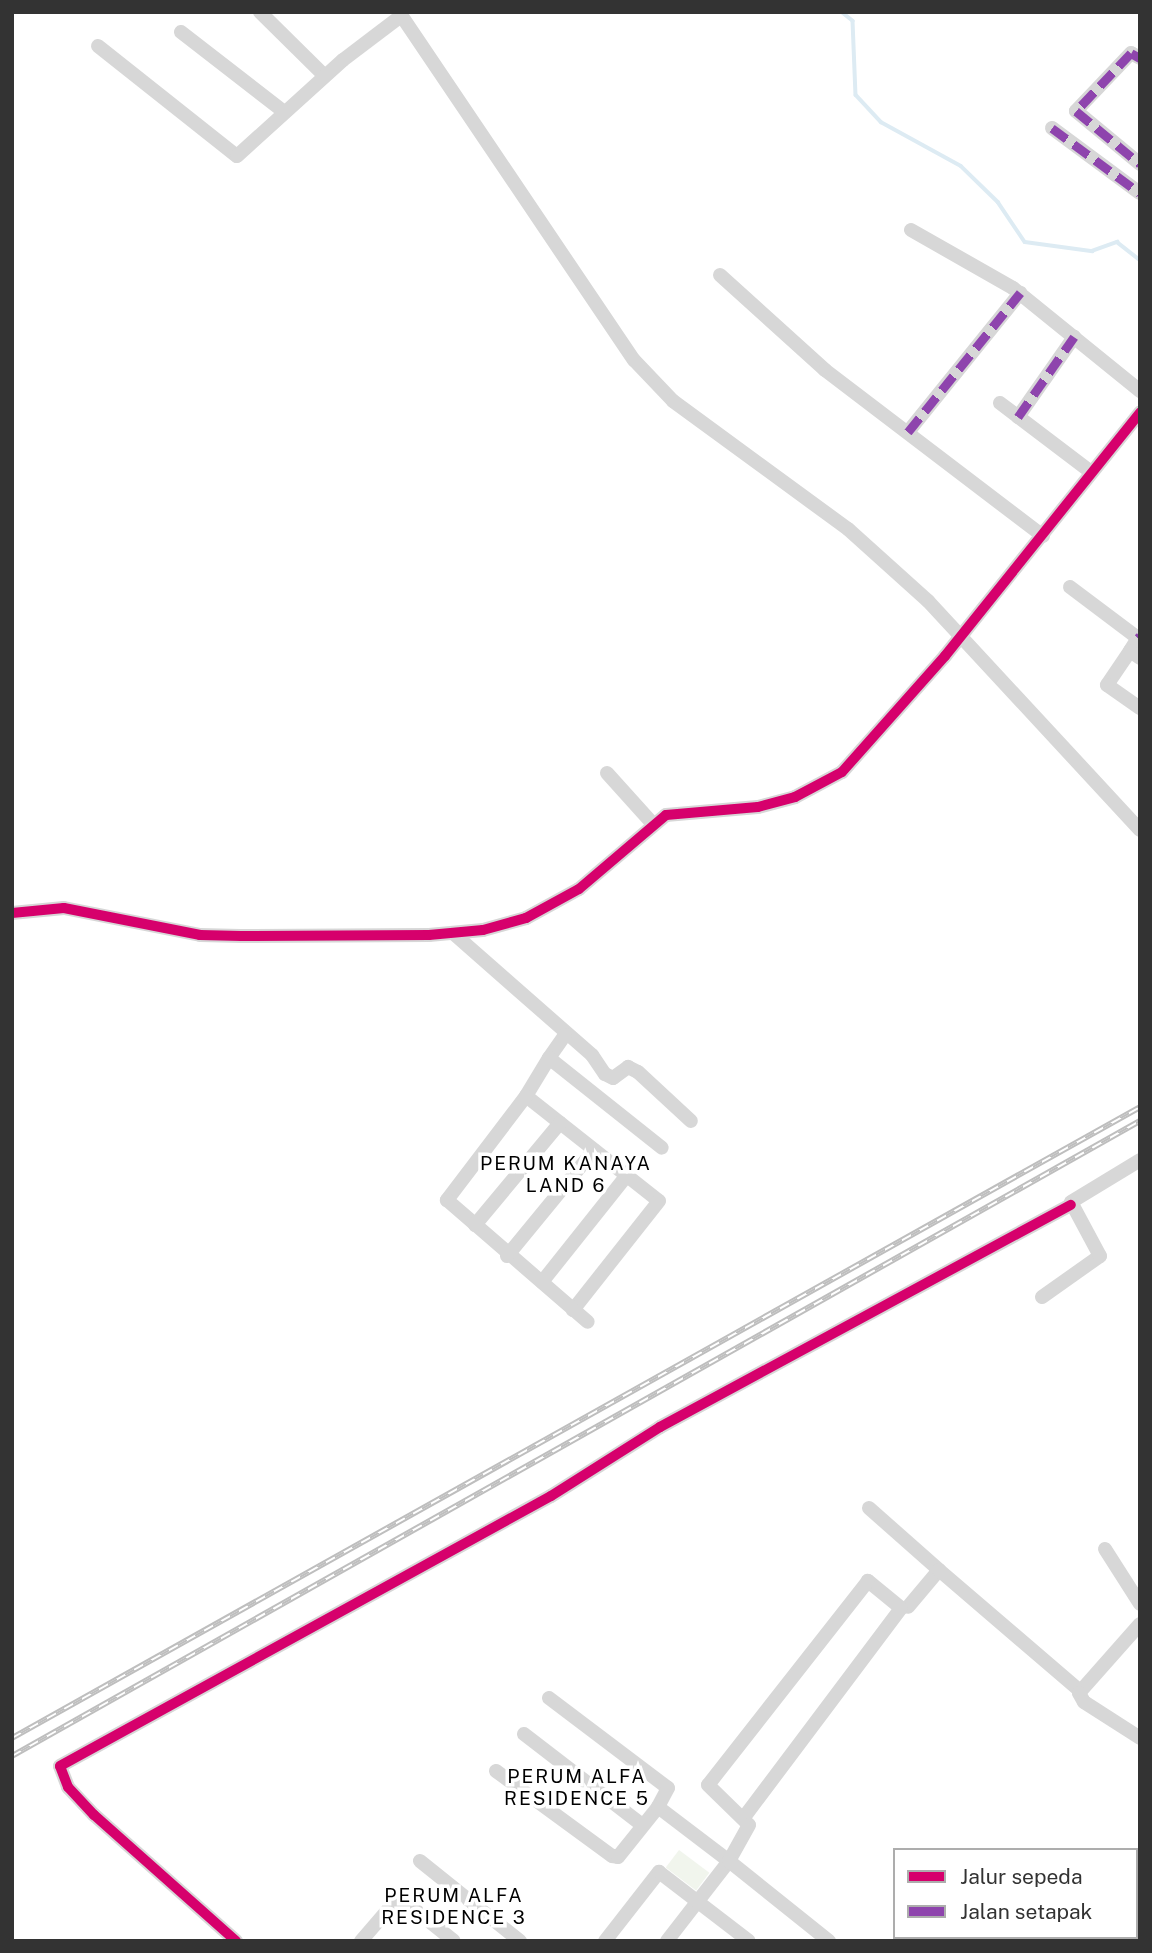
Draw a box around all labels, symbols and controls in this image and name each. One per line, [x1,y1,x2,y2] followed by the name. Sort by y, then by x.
[482,1153,650,1197] district label: PERUM KANAYA LAND 6
[505,1766,649,1810] district label: PERUM ALFA RESIDENCE 5
[893,1848,1138,1939] legend
[960,1864,1083,1889] text: Jalur sepeda
[383,1885,525,1929] district label: PERUM ALFA RESIDENCE 3
[960,1899,1092,1924] text: Jalan setapak

